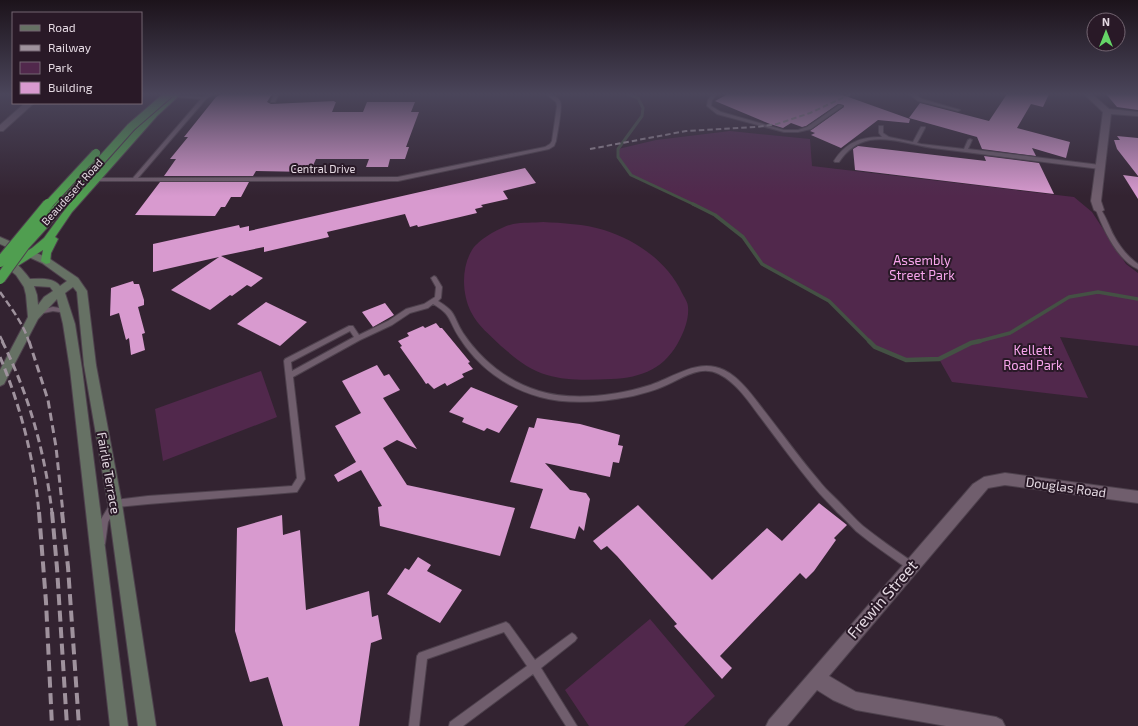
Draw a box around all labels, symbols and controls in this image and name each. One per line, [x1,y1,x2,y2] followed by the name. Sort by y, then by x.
[12,12,142,104] legend
[1086,12,1126,52] north arrow
[1102,15,1110,28] text: N
[48,20,76,34] text: Road
[48,40,92,54] text: Railway
[48,60,73,74] text: Park
[48,80,93,94] text: Building
[38,156,105,228] street label: Beaudesert Road
[291,162,355,175] street label: Central Drive
[889,252,955,283] park label: Assembly Street Park
[1003,342,1063,373] park label: Kellett Road Park
[94,431,124,515] street label: Fairlie Terrace
[1025,473,1107,501] street label: Douglas Road
[842,556,921,642] street label: Frewin Street

